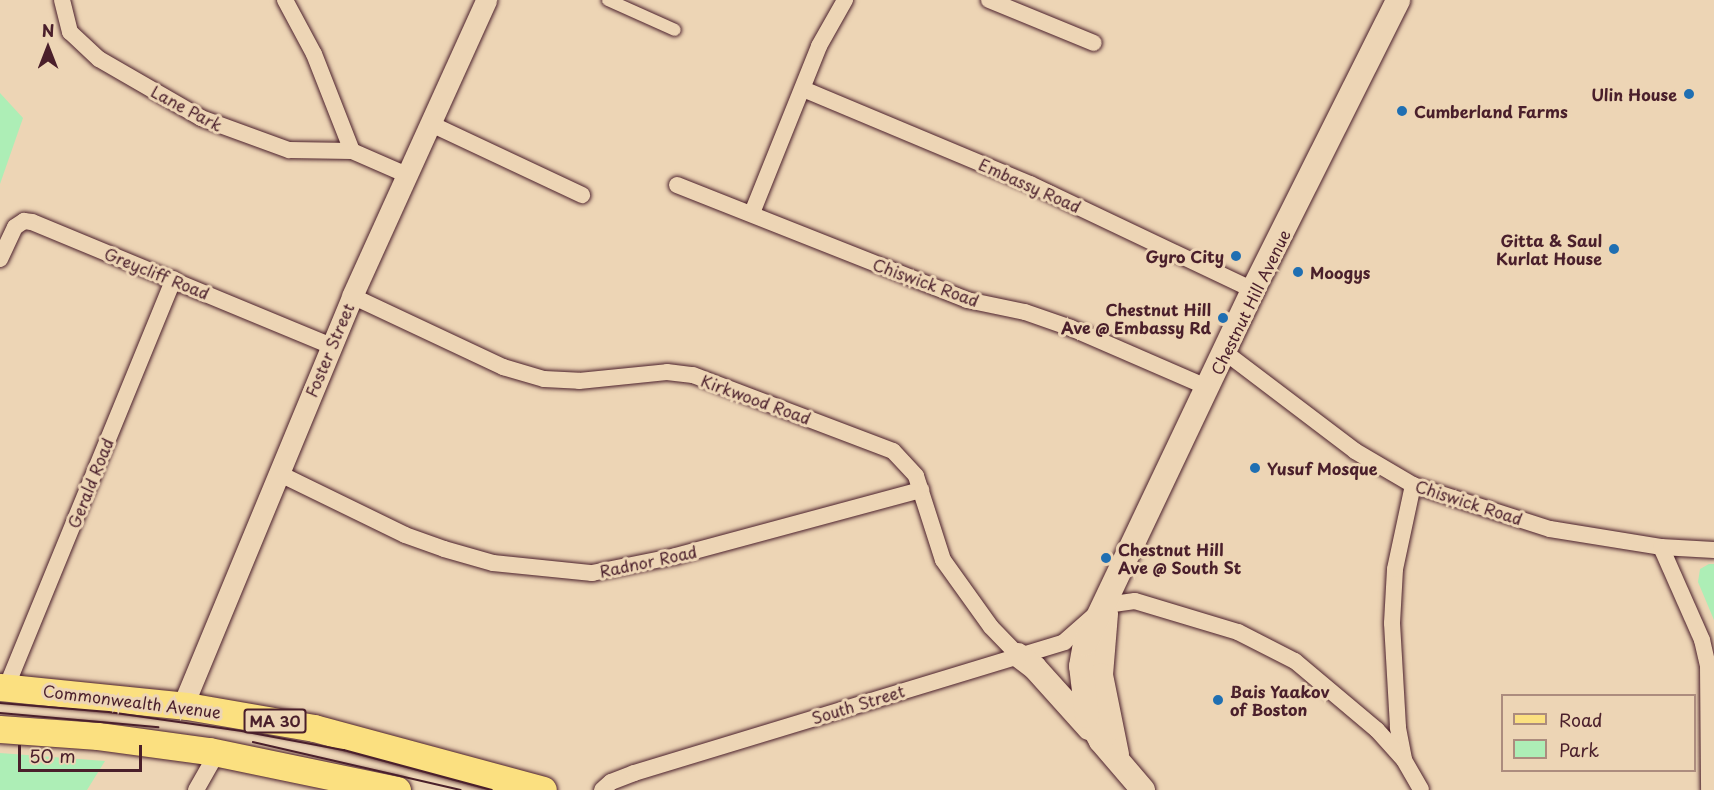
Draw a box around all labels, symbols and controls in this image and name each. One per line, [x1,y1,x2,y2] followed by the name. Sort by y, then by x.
[18,18,78,78] north arrow
[42,18,54,42] text: N
[148,81,226,135] street label: Lane Park
[1591,84,1677,104] place label: Ulin House
[1682,87,1696,101] marker: Ulin House
[1414,101,1568,121] place label: Cumberland Farms
[1395,104,1409,118] marker: Cumberland Farms
[976,154,1084,216] street label: Embassy Road
[1207,226,1293,378] street label: Chestnut Hill Avenue
[1495,230,1602,268] place label: Gitta & Saul Kurlat House
[1607,242,1621,256] marker: Gitta & Saul Kurlat House
[102,243,212,303] street label: Greycliff Road
[1145,246,1224,266] place label: Gyro City
[1229,249,1243,263] marker: Gyro City
[870,254,982,310] street label: Chiswick Road
[1310,262,1370,282] place label: Moogys
[1291,265,1305,279] marker: Moogys
[1061,299,1211,337] place label: Chestnut Hill Ave @ Embassy Rd
[301,300,357,400] street label: Foster Street
[1216,311,1230,325] marker: Chestnut Hill Ave @ Embassy Rd
[698,370,814,428] street label: Kirkwood Road
[63,435,117,531] street label: Gerald Road
[1267,458,1378,478] place label: Yusuf Mosque
[1248,461,1262,475] marker: Yusuf Mosque
[1413,476,1525,528] street label: Chiswick Road
[1118,539,1241,577] place label: Chestnut Hill Ave @ South St
[597,541,699,581] street label: Radnor Road
[1099,551,1113,565] marker: Chestnut Hill Ave @ South St
[41,680,223,722] street label: Commonwealth Avenue
[809,681,907,727] street label: South Street
[1230,681,1330,719] place label: Bais Yaakov of Boston
[1211,693,1225,707] marker: Bais Yaakov of Boston
[1501,694,1696,772] legend
[1559,706,1603,733] text: Road
[242,709,308,733] road number: MA 30
[21,733,146,771] scale bar
[1559,736,1599,763] text: Park
[29,742,76,769] text: 50 m

